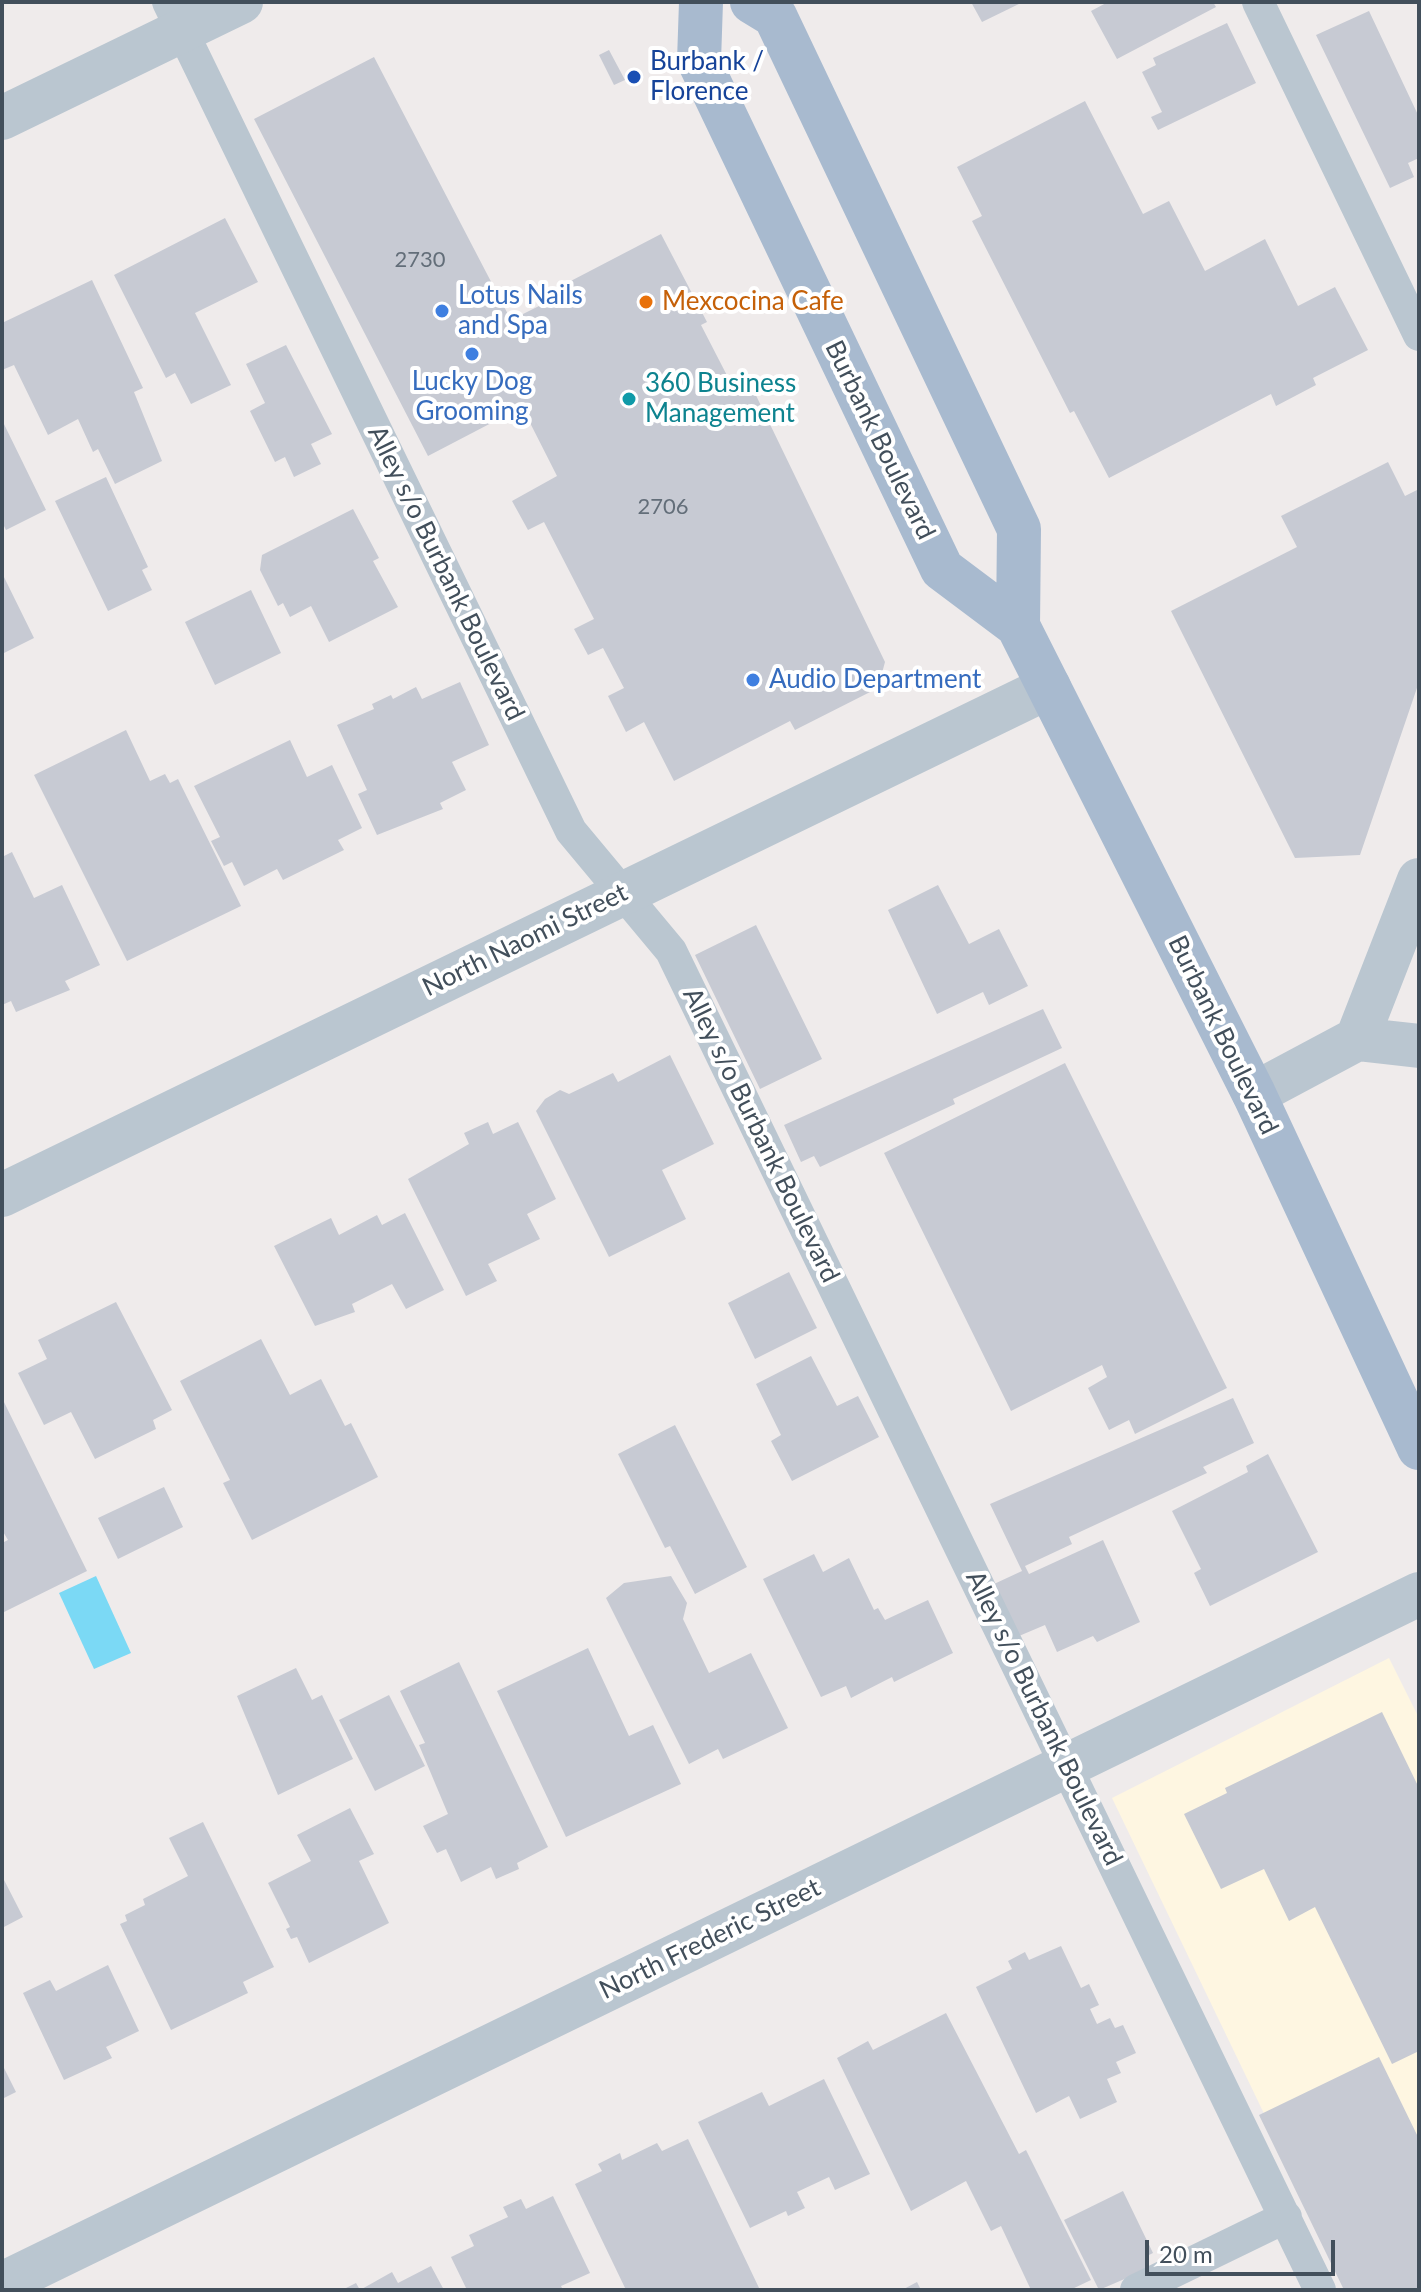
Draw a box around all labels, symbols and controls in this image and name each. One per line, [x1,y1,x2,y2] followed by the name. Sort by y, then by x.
[650,46,764,108] place label: Burbank / Florence
[625,68,643,86] marker: Burbank / Florence
[394,247,446,273] house number: 2730
[458,280,583,342] place label: Lotus Nails and Spa
[662,286,844,318] place label: Mexcocina Cafe
[637,293,655,311] marker: Mexcocina Cafe
[433,302,451,320] marker: Lotus Nails and Spa
[818,335,942,545] street label: Burbank Boulevard
[463,345,481,363] marker: Lucky Dog Grooming
[412,366,532,428] place label: Lucky Dog Grooming
[645,368,796,430] place label: 360 Business Management
[620,390,638,408] marker: 360 Business Management
[361,421,531,725] street label: Alley s/o Burbank Boulevard
[637,494,689,520] house number: 2706
[769,664,981,696] place label: Audio Department
[744,671,762,689] marker: Audio Department
[417,877,633,1003] street label: North Naomi Street
[1161,930,1285,1140] street label: Burbank Boulevard
[676,983,846,1287] street label: Alley s/o Burbank Boulevard
[959,1566,1129,1870] street label: Alley s/o Burbank Boulevard
[594,1872,826,2006] street label: North Frederic Street
[1149,2224,1339,2274] scale bar
[1159,2239,1213,2268] text: 20 m

